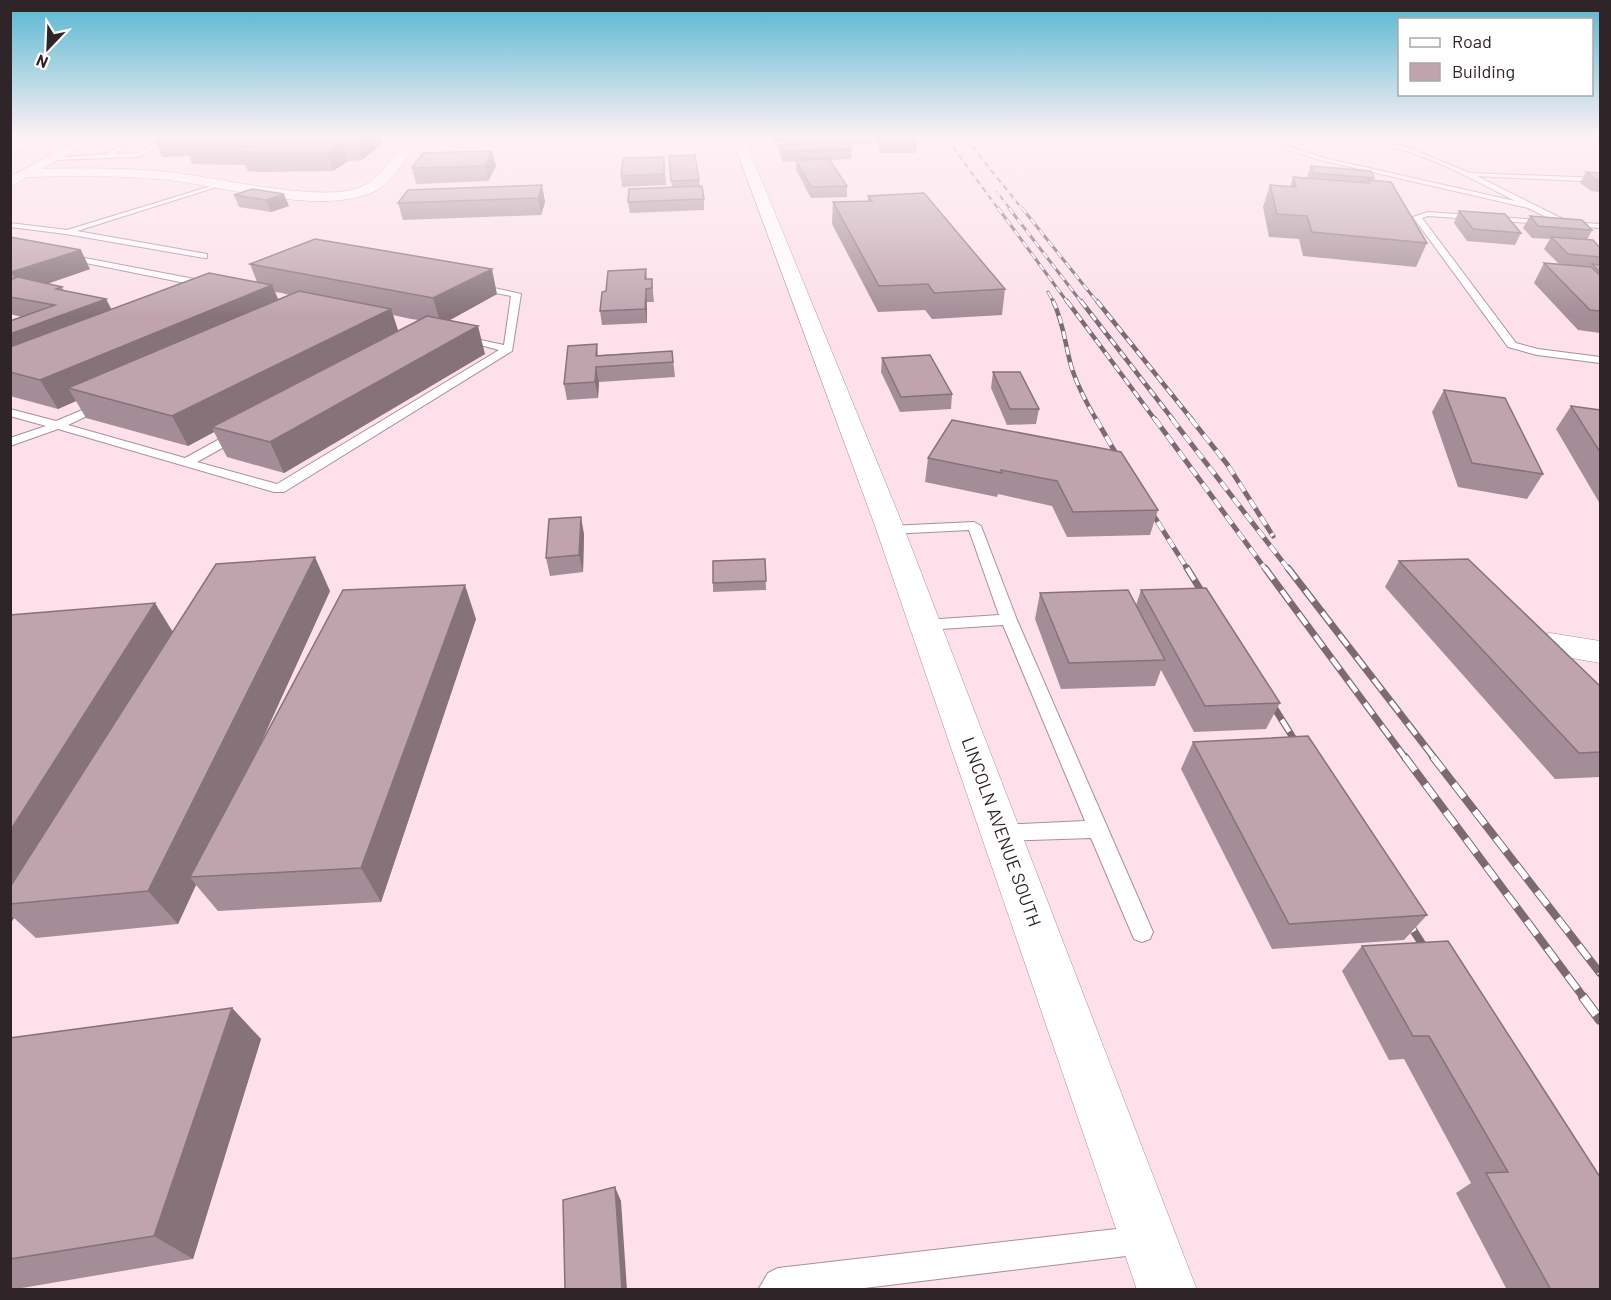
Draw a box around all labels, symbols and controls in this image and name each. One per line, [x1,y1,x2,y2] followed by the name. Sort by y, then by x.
[18,18,78,78] north arrow
[1398,18,1593,96] legend
[1452,30,1492,52] text: Road
[33,51,51,73] text: N
[1452,60,1515,82] text: Building
[957,734,1047,929] street label: LINCOLN AVENUE SOUTH

